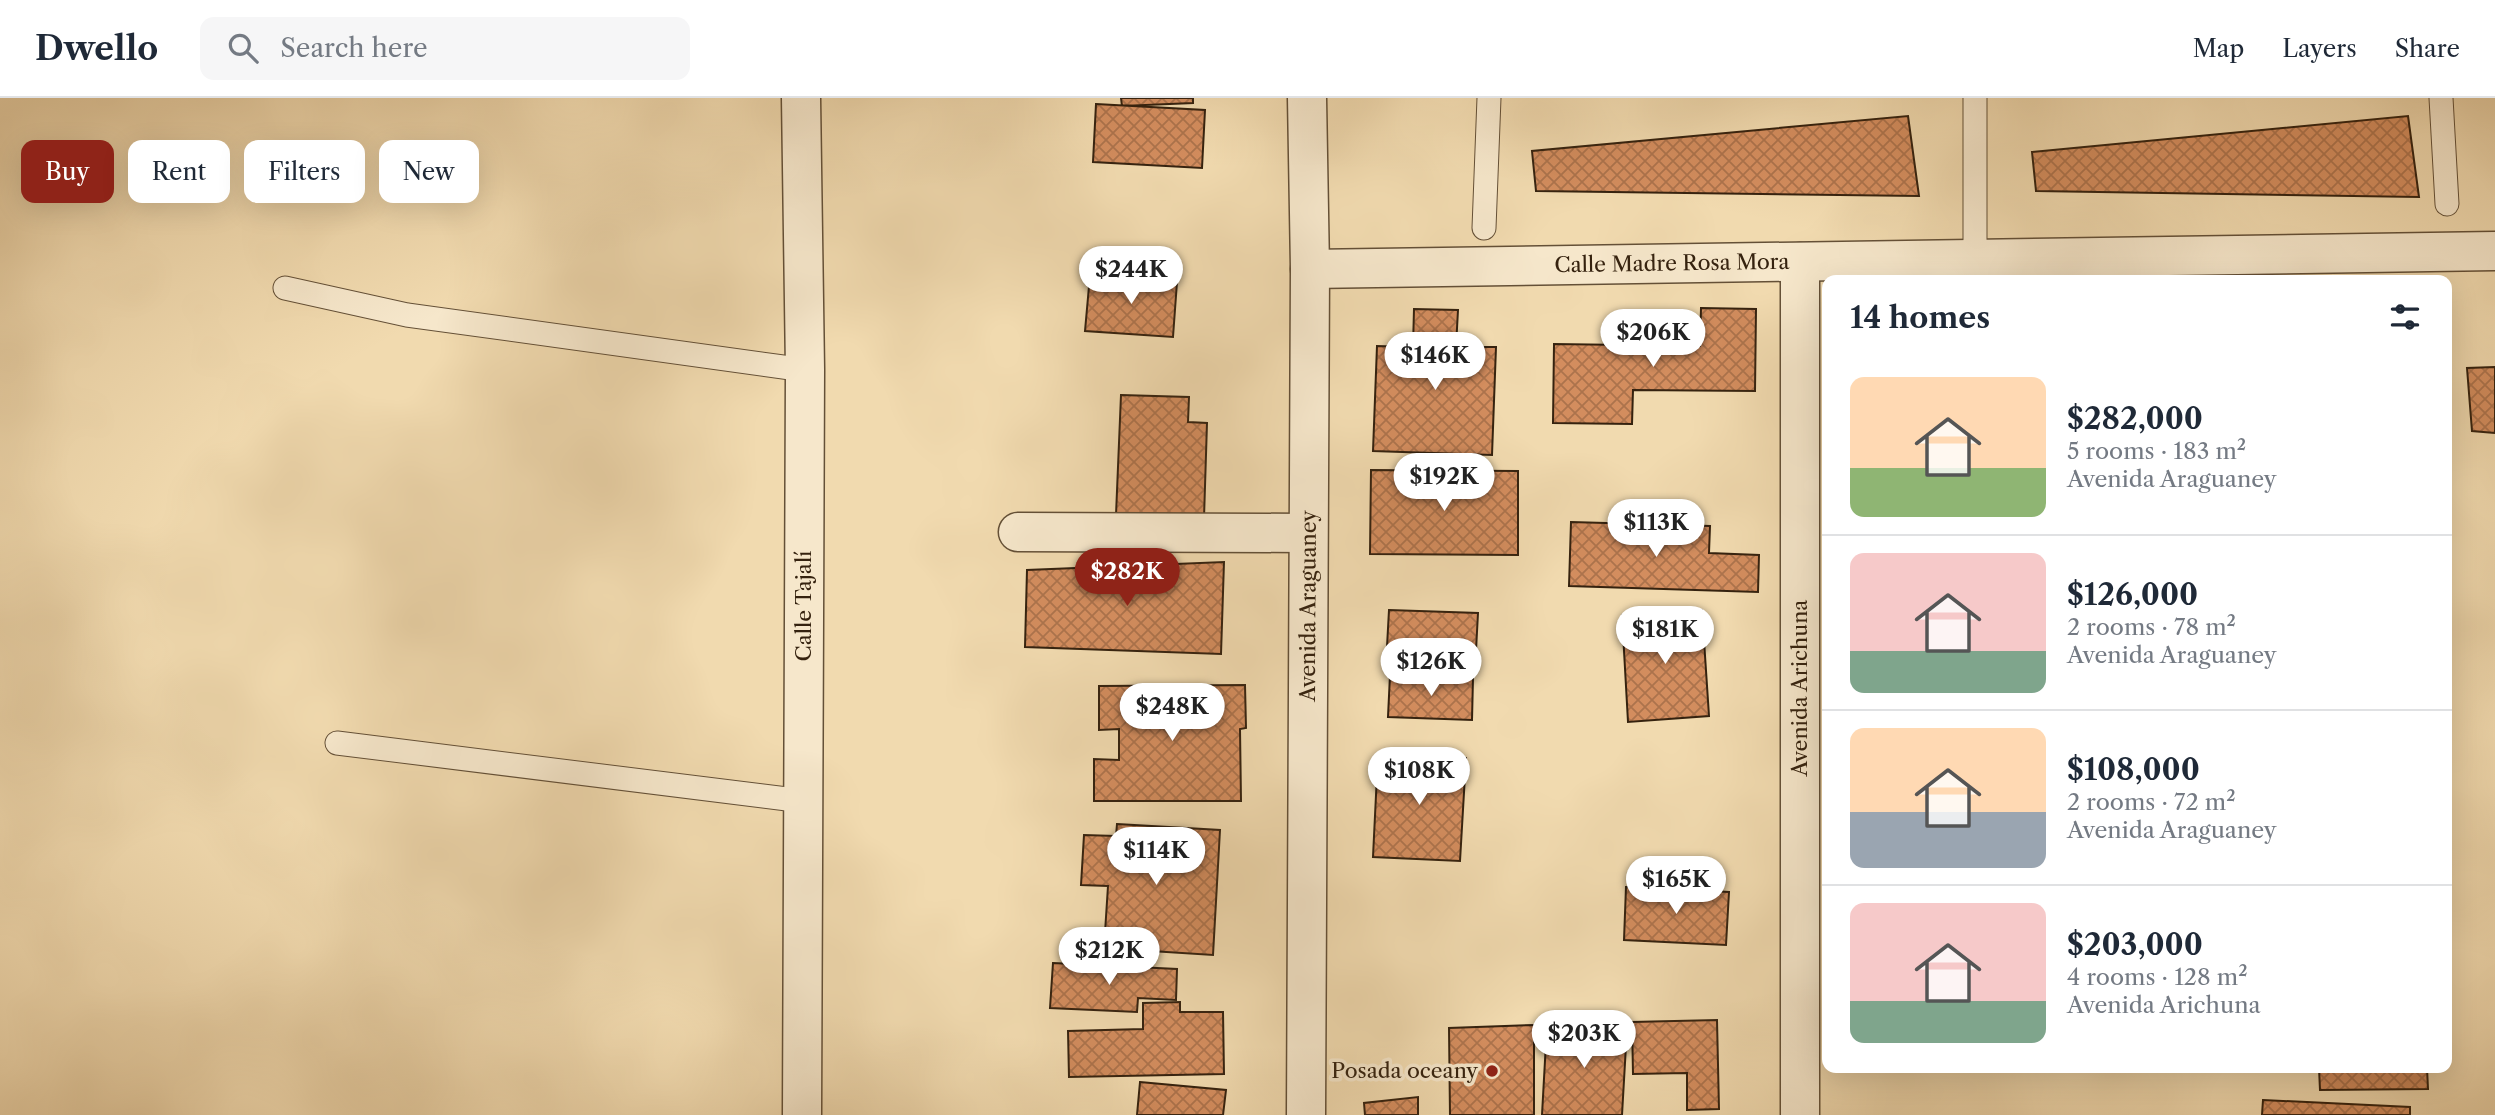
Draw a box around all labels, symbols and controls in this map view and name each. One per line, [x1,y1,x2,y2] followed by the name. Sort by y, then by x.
[200,17,690,80] search box
[35,28,158,69] text: Dwello
[224,29,262,67] icon: search
[280,32,428,64] text: Search here
[2193,34,2244,63] text: Map
[2282,34,2357,63] text: Layers
[2395,34,2460,63] text: Share
[21,140,114,203] chip: Buy
[128,140,230,203] chip: Rent
[244,140,365,203] chip: Filters
[379,140,479,203] chip: New
[1082,246,1180,306] pin: $244K
[1554,249,1791,277] street label: Calle Madre Rosa Mora
[1095,255,1167,283] text: $244K
[2386,298,2424,336] icon: filters
[1850,299,1990,336] text: 14 homes
[1604,310,1702,369] pin: $206K
[1616,318,1690,346] text: $206K
[1386,332,1484,392] pin: $146K
[1401,341,1469,369] text: $146K
[2067,400,2203,437] text: $282,000
[1906,405,1990,489] icon: home
[2067,437,2246,465] text: 5 rooms · 183 m²
[1395,454,1493,513] pin: $192K
[1410,462,1478,490] text: $192K
[2067,465,2277,493] text: Avenida Araguaney
[1607,500,1705,559] pin: $113K
[1624,508,1688,536] text: $113K
[1295,510,1321,703] street label: Avenida Araguaney
[1078,548,1176,608] pin: $282K
[791,550,816,662] street label: Calle Tajalí
[1091,557,1163,585] text: $282K
[2067,576,2198,613] text: $126,000
[1906,581,1990,665] icon: home
[1787,599,1812,777] street label: Avenida Arichuna
[1616,606,1714,666] pin: $181K
[2067,613,2236,641] text: 2 rooms · 78 m²
[1632,615,1698,643] text: $181K
[1382,638,1480,698] pin: $126K
[2067,641,2277,669] text: Avenida Araguaney
[1397,647,1465,675] text: $126K
[1123,684,1221,743] pin: $248K
[1136,692,1208,720] text: $248K
[1370,748,1468,807] pin: $108K
[2067,751,2200,788] text: $108,000
[1384,756,1454,784] text: $108K
[1906,756,1990,840] icon: home
[2067,788,2236,816] text: 2 rooms · 72 m²
[2067,816,2277,844] text: Avenida Araguaney
[1107,828,1205,887] pin: $114K
[1123,836,1189,864] text: $114K
[1627,856,1725,916] pin: $165K
[1642,865,1710,893] text: $165K
[2067,926,2203,963] text: $203,000
[1060,928,1158,987] pin: $212K
[1906,931,1990,1015] icon: home
[1075,936,1143,964] text: $212K
[2067,963,2248,991] text: 4 rooms · 128 m²
[2067,991,2261,1019] text: Avenida Arichuna
[1535,1010,1633,1070] pin: $203K
[1548,1019,1620,1047] text: $203K
[1331,1058,1478,1083] place label: Posada oceany
[1484,1063,1500,1079] marker: Posada oceany

